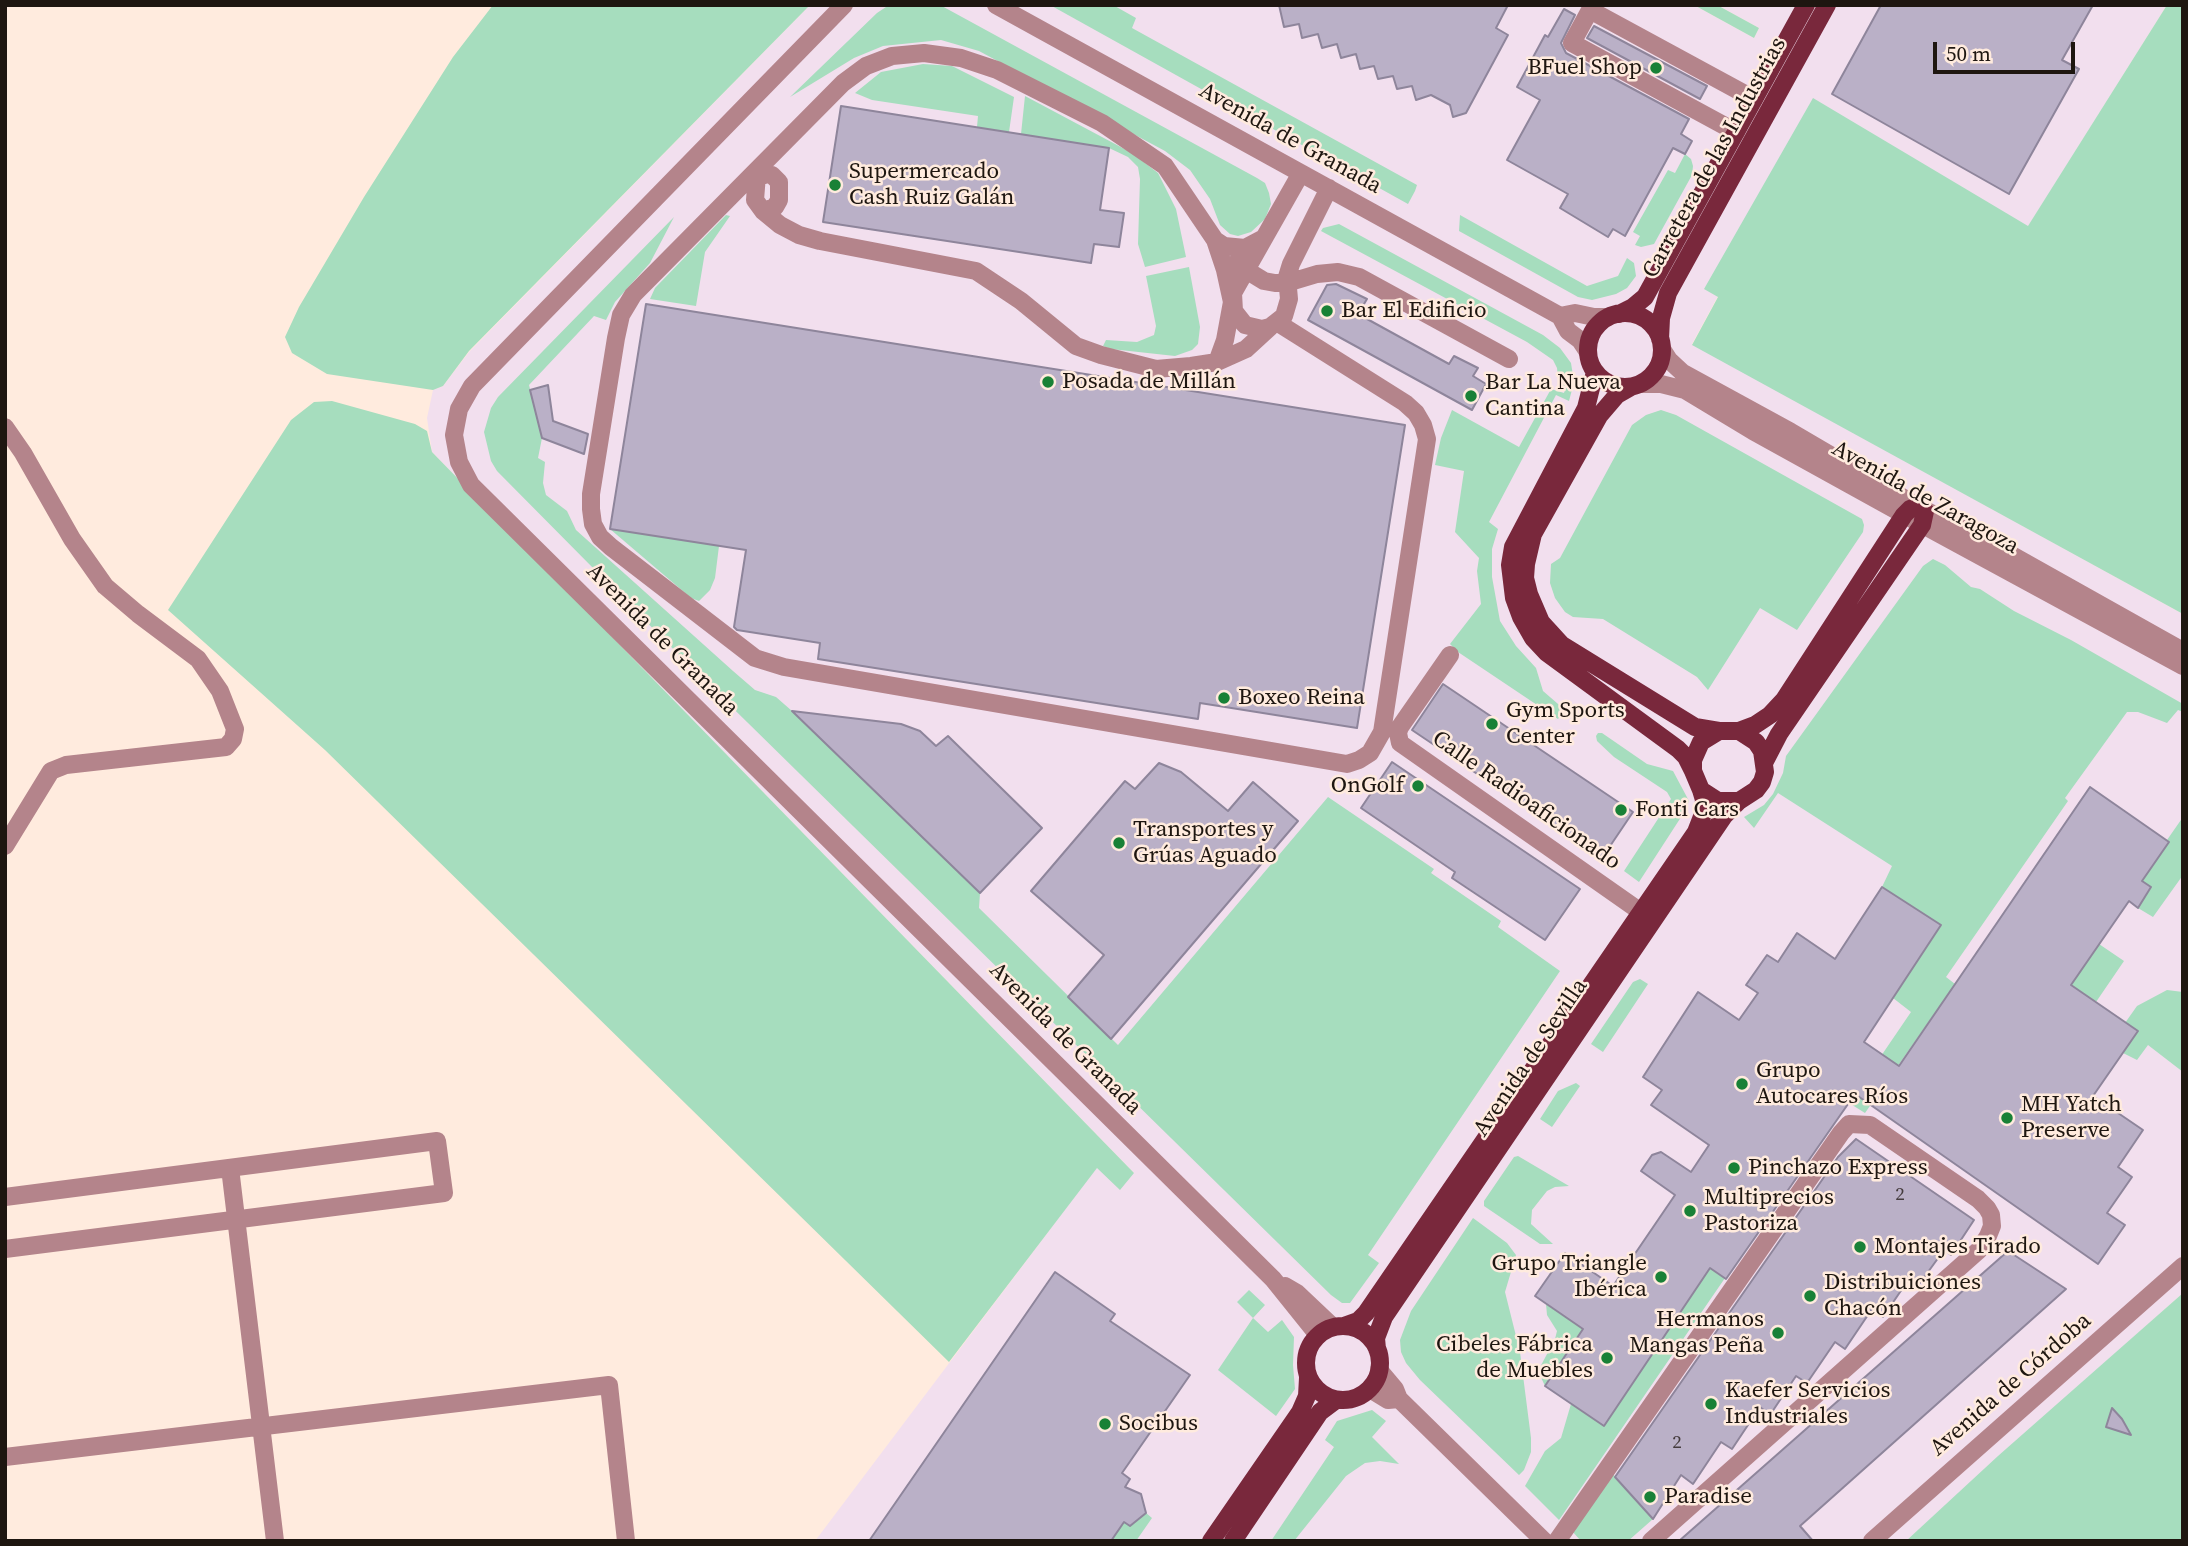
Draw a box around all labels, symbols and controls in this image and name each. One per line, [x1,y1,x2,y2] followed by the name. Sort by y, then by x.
[1936,28,2078,72] scale bar
[1637,33,1793,283] street label: Carretera de las Industrias
[1946,39,1991,68] text: 50 m
[1527,54,1642,82] place label: BFuel Shop
[1648,60,1664,76] marker: BFuel Shop
[1194,77,1386,201] street label: Avenida de Granada
[849,158,1015,212] place label: Supermercado Cash Ruiz Galán
[827,177,843,193] marker: Supermercado Cash Ruiz Galán
[1341,297,1487,325] place label: Bar El Edificio
[1319,303,1335,319] marker: Bar El Edificio
[1062,368,1236,396] place label: Posada de Millán
[1485,369,1621,423] place label: Bar La Nueva Cantina
[1040,374,1056,390] marker: Posada de Millán
[1463,388,1479,404] marker: Bar La Nueva Cantina
[1827,435,2023,561] street label: Avenida de Zaragoza
[580,558,744,722] street label: Avenida de Granada
[1238,684,1365,712] place label: Boxeo Reina
[1216,690,1232,706] marker: Boxeo Reina
[1506,697,1625,751] place label: Gym Sports Center
[1484,716,1500,732] marker: Gym Sports Center
[1426,725,1626,877] street label: Calle Radioaficionado
[1331,772,1404,800] place label: OnGolf
[1410,778,1426,794] marker: OnGolf
[1635,796,1739,824] place label: Fonti Cars
[1613,802,1629,818] marker: Fonti Cars
[1133,816,1277,870] place label: Transportes y Grúas Aguado
[1111,835,1127,851] marker: Transportes y Grúas Aguado
[983,957,1147,1121] street label: Avenida de Granada
[1468,974,1594,1142] street label: Avenida de Sevilla
[1756,1057,1908,1111] place label: Grupo Autocares Ríos
[1734,1076,1750,1092] marker: Grupo Autocares Ríos
[2021,1091,2122,1145] place label: MH Yatch Preserve
[1999,1110,2015,1126] marker: MH Yatch Preserve
[1748,1154,1928,1182] place label: Pinchazo Express
[1726,1160,1742,1176] marker: Pinchazo Express
[1704,1184,1834,1238] place label: Multiprecios Pastoriza
[1895,1184,1905,1206] house number: 2
[1682,1203,1698,1219] marker: Multiprecios Pastoriza
[1874,1233,2041,1261] place label: Montajes Tirado
[1852,1239,1868,1255] marker: Montajes Tirado
[1491,1250,1647,1304] place label: Grupo Triangle Ibérica
[1653,1269,1669,1285] marker: Grupo Triangle Ibérica
[1824,1269,1981,1323] place label: Distribuiciones Chacón
[1802,1288,1818,1304] marker: Distribuiciones Chacón
[1629,1306,1764,1360] place label: Hermanos Mangas Peña
[1925,1307,2097,1463] street label: Avenida de Córdoba
[1770,1325,1786,1341] marker: Hermanos Mangas Peña
[1436,1331,1593,1385] place label: Cibeles Fábrica de Muebles
[1599,1350,1615,1366] marker: Cibeles Fábrica de Muebles
[1725,1377,1891,1431] place label: Kaefer Servicios Industriales
[1703,1396,1719,1412] marker: Kaefer Servicios Industriales
[1119,1410,1198,1438] place label: Socibus
[1097,1416,1113,1432] marker: Socibus
[1672,1432,1682,1454] house number: 2
[1664,1483,1752,1511] place label: Paradise
[1642,1489,1658,1505] marker: Paradise

